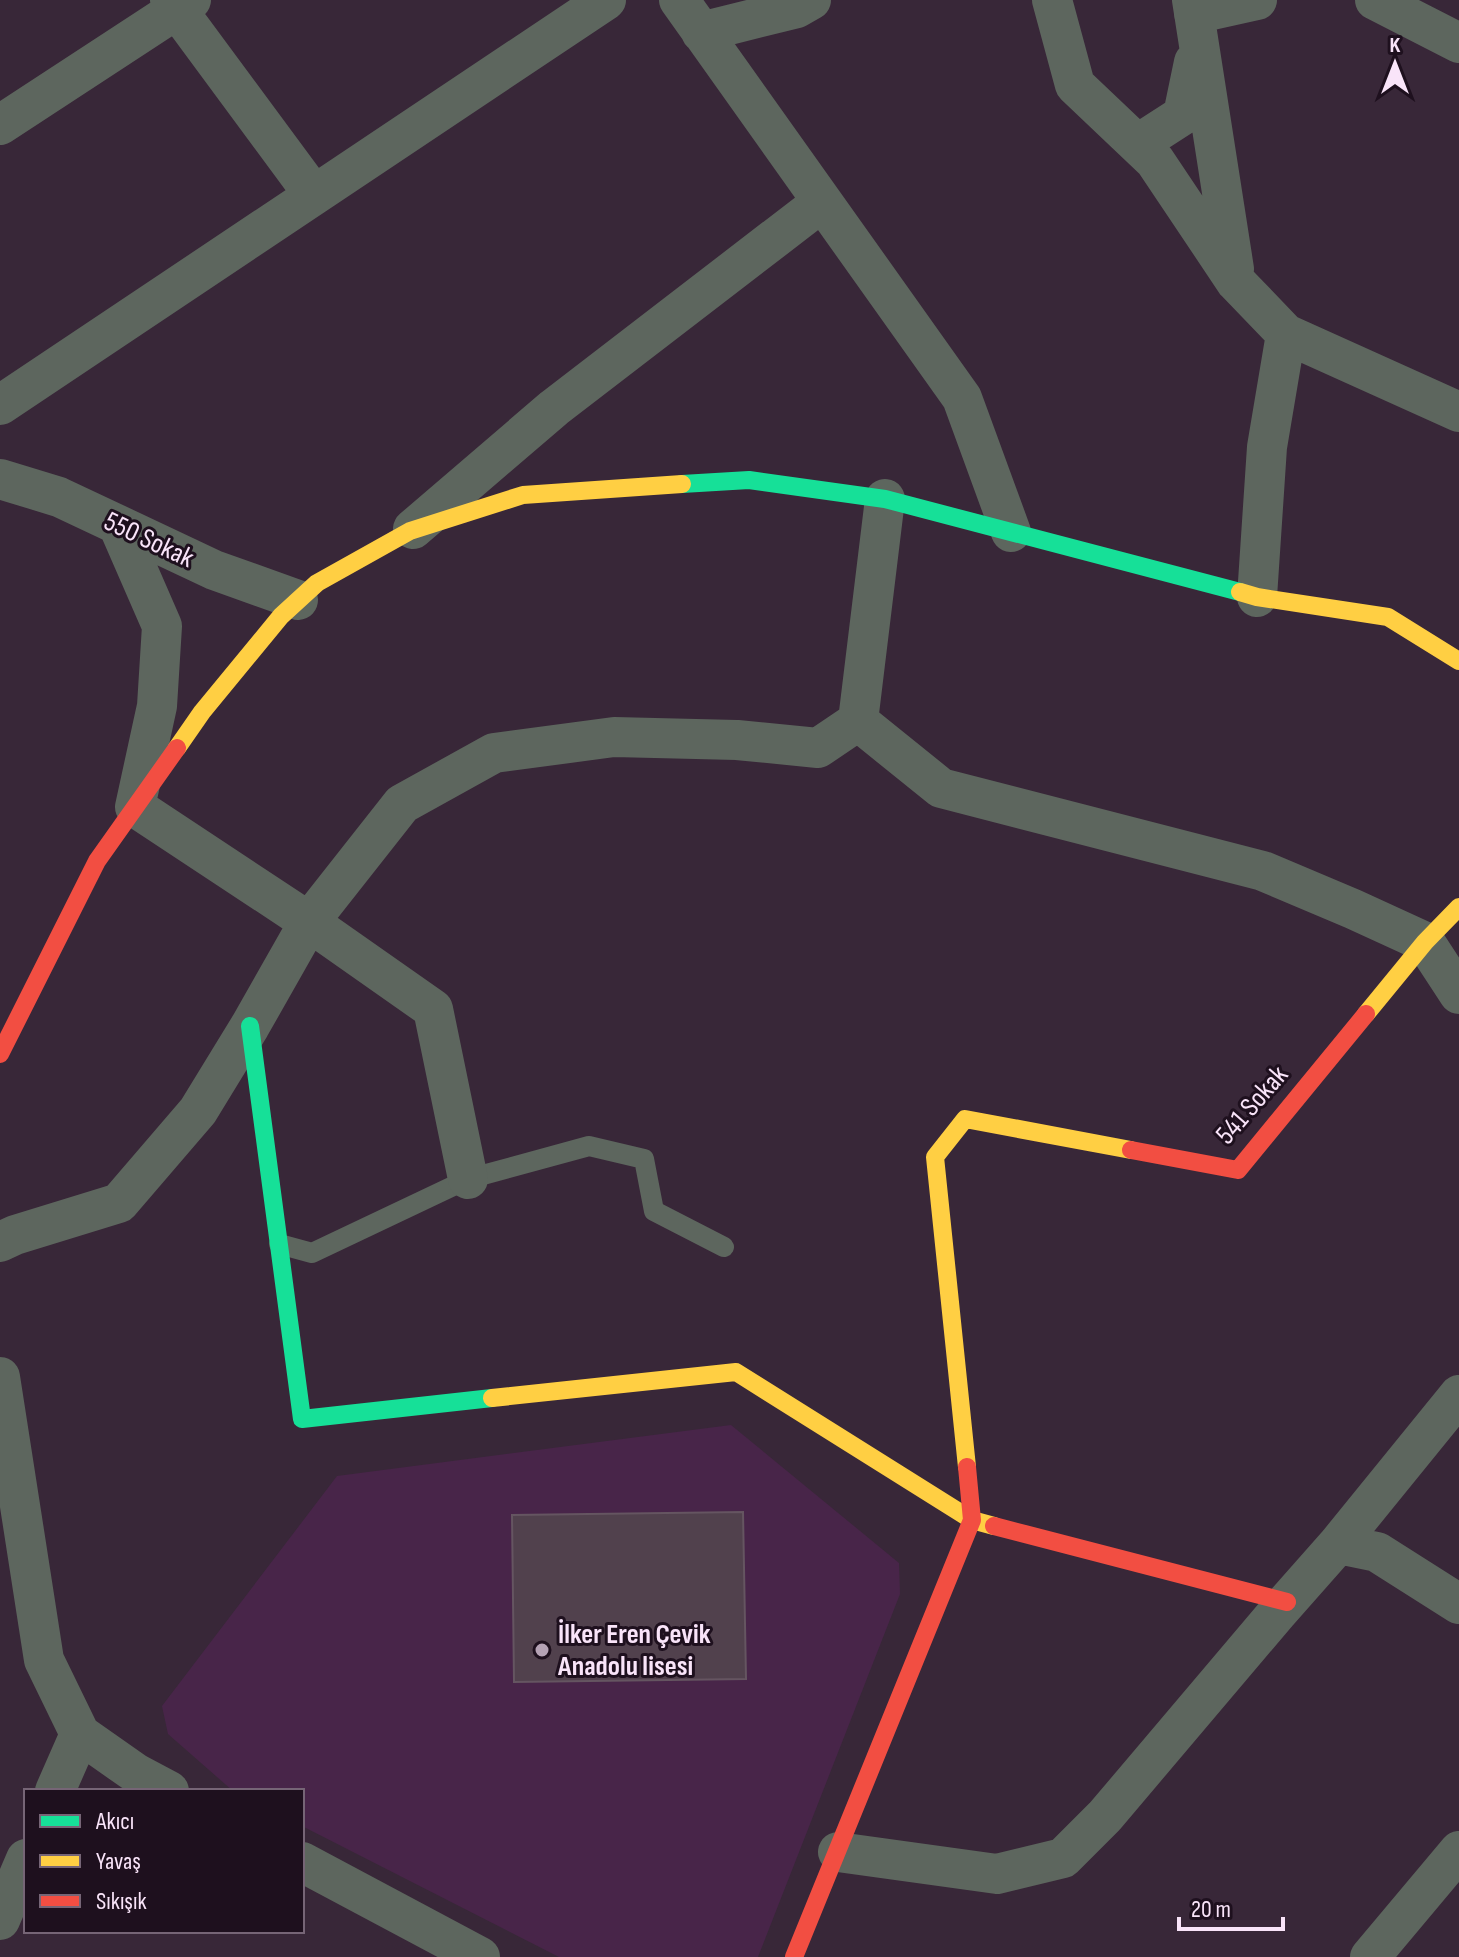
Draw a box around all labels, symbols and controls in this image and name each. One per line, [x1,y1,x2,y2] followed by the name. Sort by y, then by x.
[1355,24,1435,104] north arrow
[1390,32,1401,59] text: K
[99,505,199,575] street label: 550 Sokak
[1209,1059,1295,1151] street label: 541 Sokak
[557,1618,711,1683] place label: İlker Eren Çevik Anadolu lisesi
[533,1641,551,1659] marker: İlker Eren Çevik Anadolu lisesi
[24,1789,304,1933] legend
[95,1807,134,1836] text: Akıcı
[96,1847,141,1876] text: Yavaş
[1179,1881,1283,1931] scale bar
[96,1887,147,1916] text: Sıkışık
[1191,1895,1231,1924] text: 20 m

